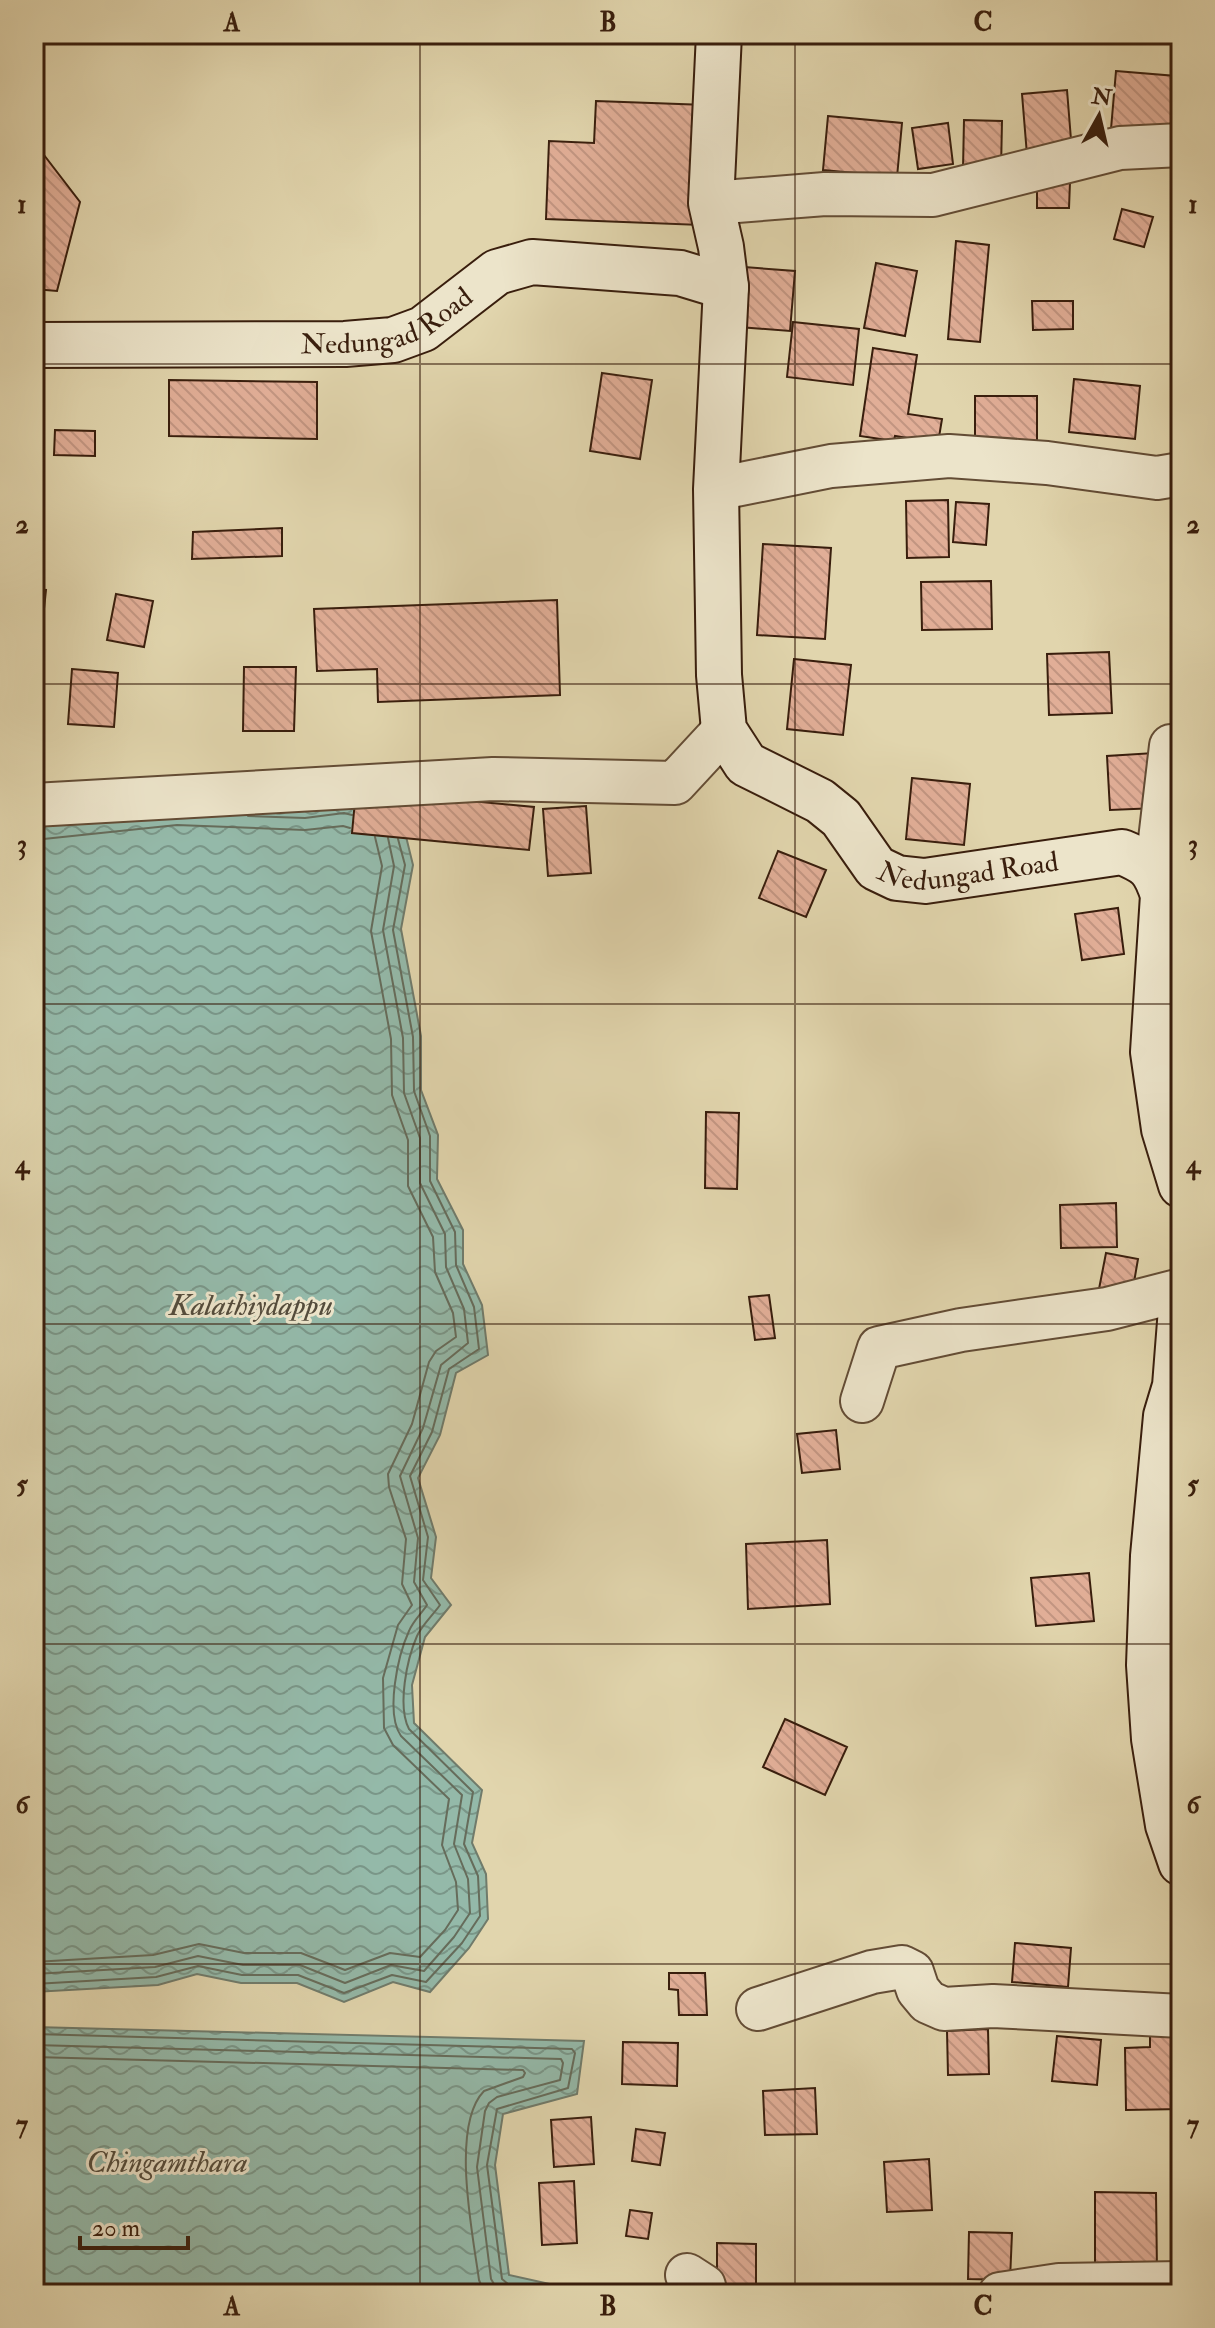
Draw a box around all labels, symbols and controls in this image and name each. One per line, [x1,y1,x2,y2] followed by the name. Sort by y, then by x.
[223,7,241,39] text: A
[599,7,617,39] text: B
[973,7,993,39] text: C
[1059,76,1139,156] north arrow
[1089,82,1114,112] text: N
[17,189,27,221] text: 1
[1188,189,1198,221] text: 1
[301,280,480,362] street label: Nedungad Road
[15,509,29,541] text: 2
[1186,509,1200,541] text: 2
[17,829,27,861] text: 3
[1188,829,1198,861] text: 3
[872,844,1061,899] street label: Nedungad Road
[14,1149,31,1181] text: 4
[1185,1149,1202,1181] text: 4
[167,1287,333,1324] water label: Kalathiydappu
[16,1469,28,1501] text: 5
[1187,1469,1199,1501] text: 5
[15,1789,30,1821] text: 6
[1186,1789,1201,1821] text: 6
[16,2109,28,2141] text: 7
[1187,2109,1199,2141] text: 7
[86,2144,248,2181] water label: Chingamthara
[80,2200,188,2250] scale bar
[92,2213,141,2244] text: 20 m
[223,2291,241,2323] text: A
[599,2291,617,2323] text: B
[973,2291,993,2323] text: C

